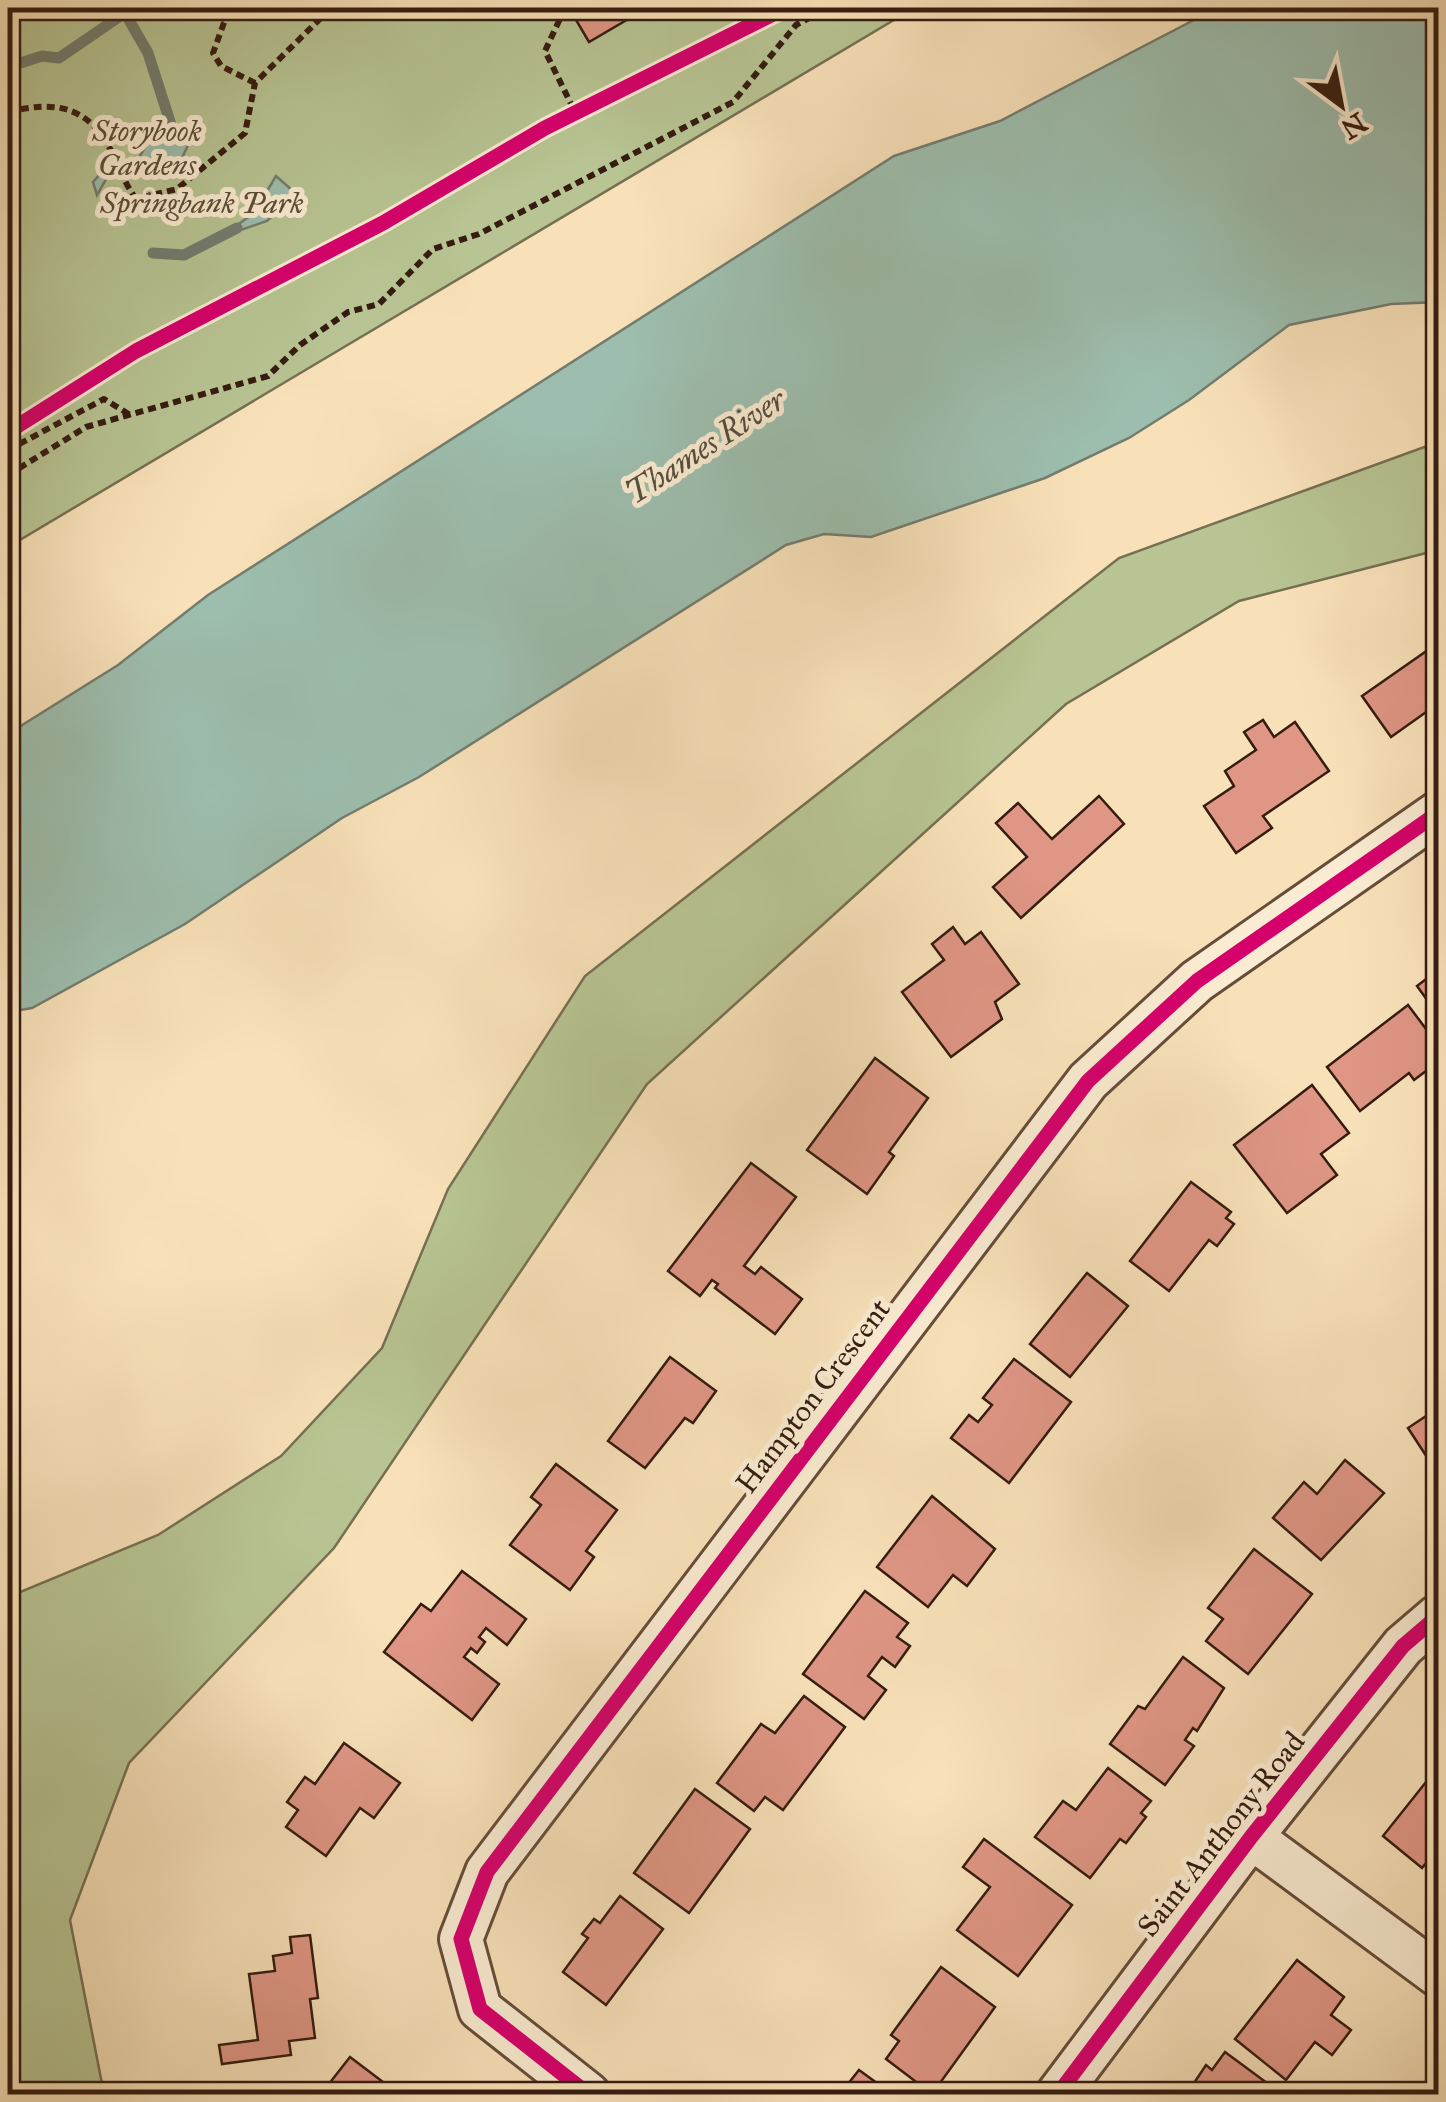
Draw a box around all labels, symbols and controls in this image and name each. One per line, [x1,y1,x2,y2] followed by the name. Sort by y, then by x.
[1291,55,1391,155] north arrow
[1334,105,1373,147] text: N
[91,113,202,183] park label: Storybook Gardens
[99,185,304,222] park label: Springbank Park
[618,379,794,513] water label: Thames River
[728,1291,898,1500] street label: Hampton Crescent
[1130,1724,1312,1944] street label: Saint Anthony Road

